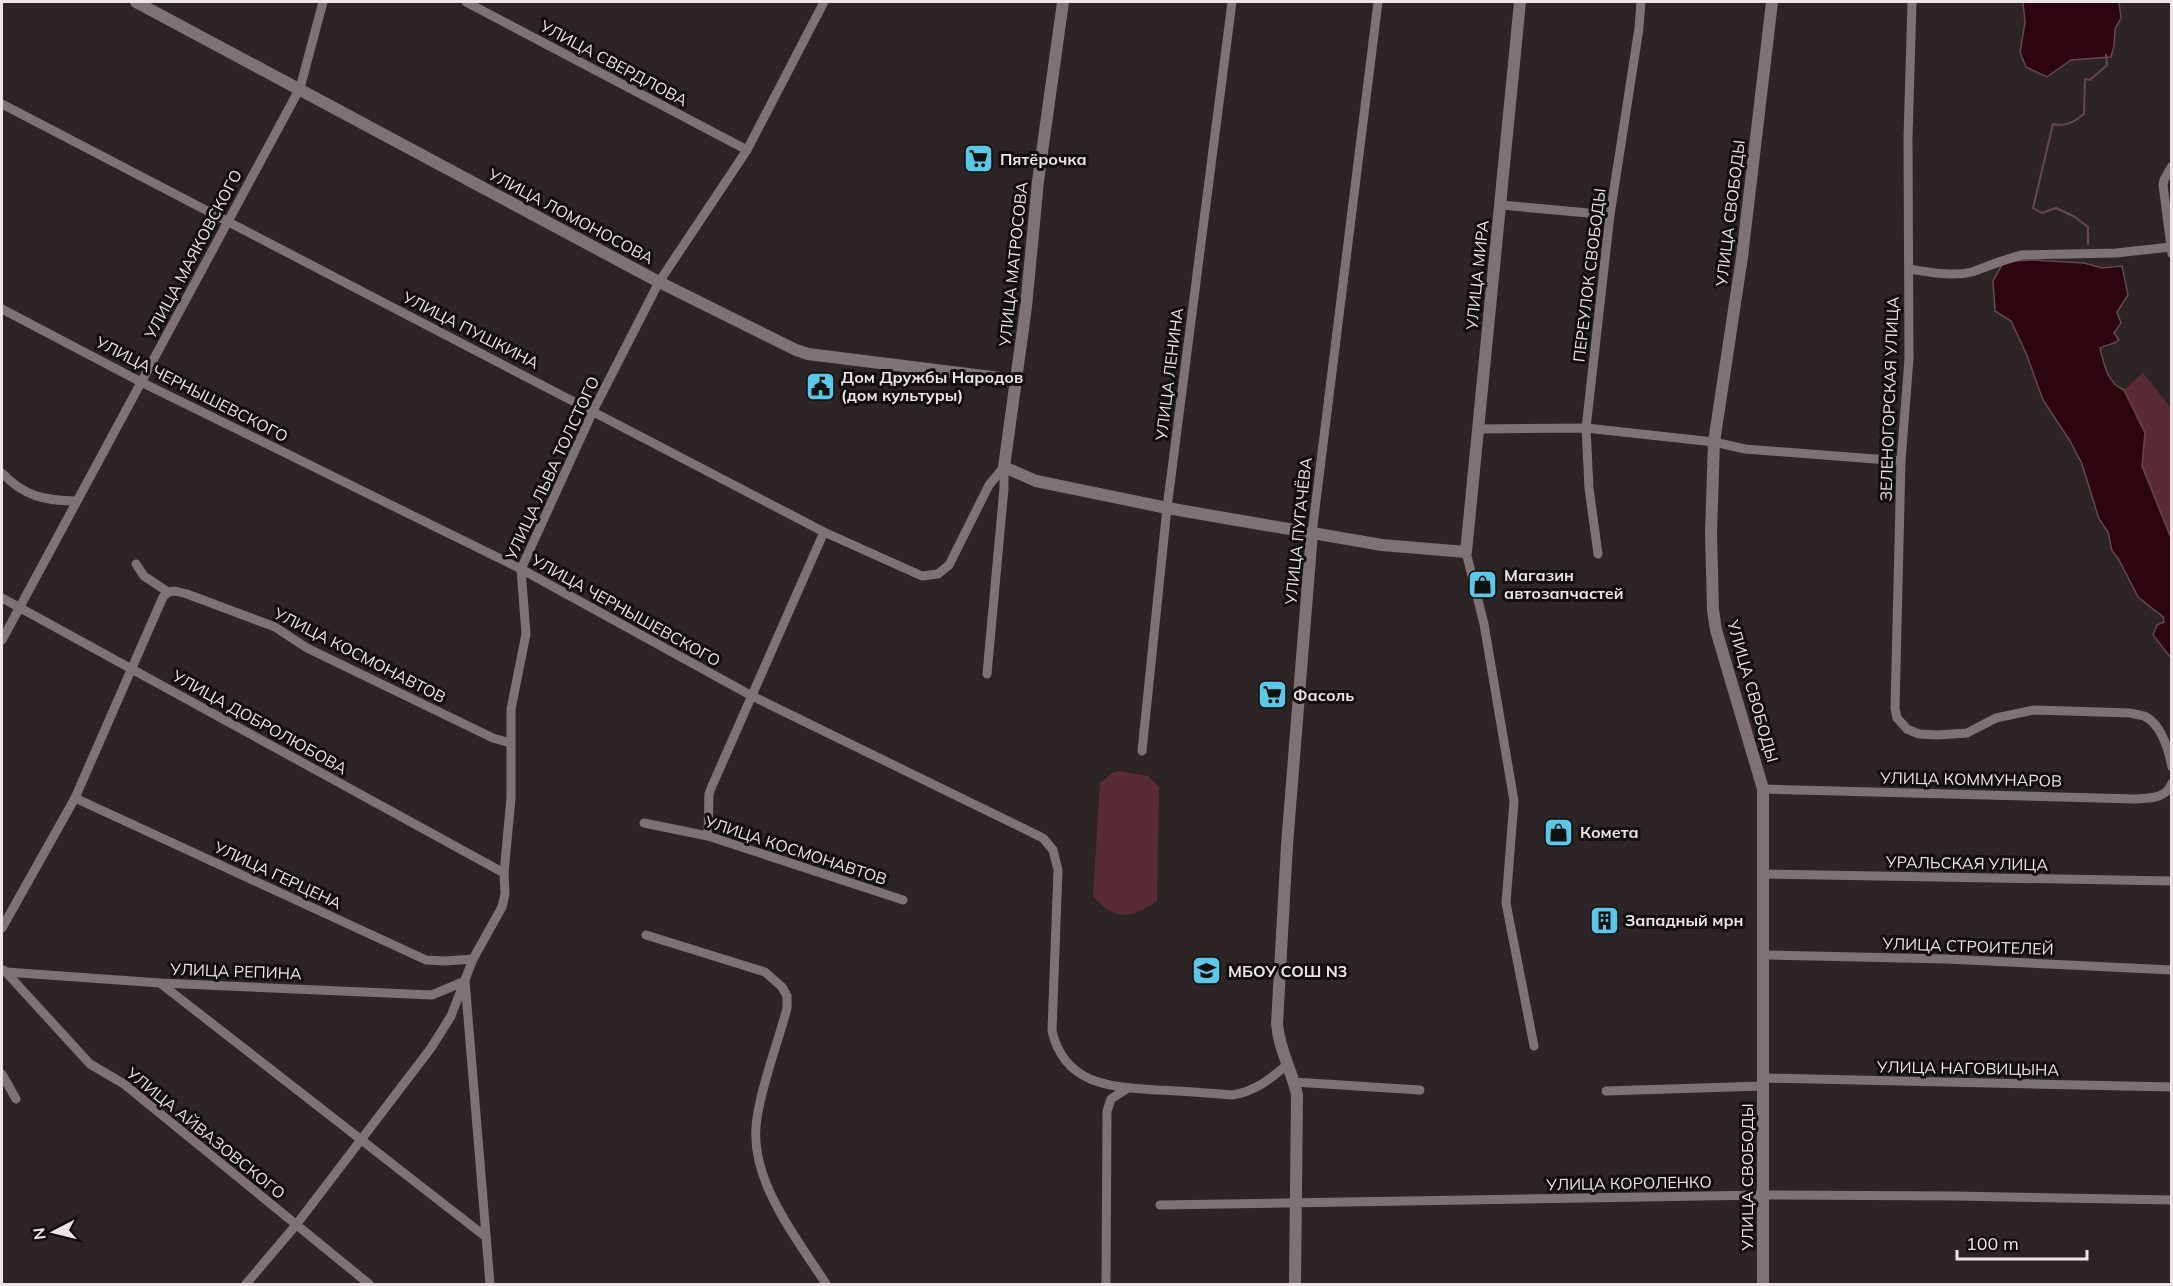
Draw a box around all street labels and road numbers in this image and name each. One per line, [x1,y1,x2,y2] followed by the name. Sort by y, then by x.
[536,15,691,110] street label: УЛИЦА СВЕРДЛОВА
[1711,139,1749,288] street label: УЛИЦА СВОБОДЫ
[484,163,657,268] street label: УЛИЦА ЛОМОНОСОВА
[139,166,246,343] street label: УЛИЦА МАЯКОВСКОГО
[994,180,1032,348] street label: УЛИЦА МАТРОСОВА
[1568,187,1610,363] street label: ПЕРЕУЛОК СВОБОДЫ
[1461,219,1493,332] street label: УЛИЦА МИРА
[399,287,543,373] street label: УЛИЦА ПУШКИНА
[1875,296,1903,502] street label: ЗЕЛЕНОГОРСКАЯ УЛИЦА
[1151,306,1187,442] street label: УЛИЦА ЛЕНИНА
[92,331,291,446] street label: УЛИЦА ЧЕРНЫШЕВСКОГО
[500,373,603,564] street label: УЛИЦА ЛЬВА ТОЛСТОГО
[1280,456,1316,607] street label: УЛИЦА ПУГАЧЁВА
[527,549,724,670] street label: УЛИЦА ЧЕРНЫШЕВСКОГО
[270,602,449,707] street label: УЛИЦА КОСМОНАВТОВ
[1723,616,1783,765] street label: УЛИЦА СВОБОДЫ
[168,665,351,779] street label: УЛИЦА ДОБРОЛЮБОВА
[1879,767,2062,791] street label: УЛИЦА КОММУНАРОВ
[701,811,890,889] street label: УЛИЦА КОСМОНАВТОВ
[210,836,345,913] street label: УЛИЦА ГЕРЦЕНА
[1885,852,2048,874] street label: УРАЛЬСКАЯ УЛИЦА
[1881,933,2054,959] street label: УЛИЦА СТРОИТЕЛЕЙ
[169,959,302,983] street label: УЛИЦА РЕПИНА
[1876,1056,2060,1080] street label: УЛИЦА НАГОВИЦЫНА
[122,1062,289,1203] street label: УЛИЦА АЙВАЗОВСКОГО
[1737,1103,1757,1252] street label: УЛИЦА СВОБОДЫ
[1545,1172,1712,1194] street label: УЛИЦА КОРОЛЕНКО

